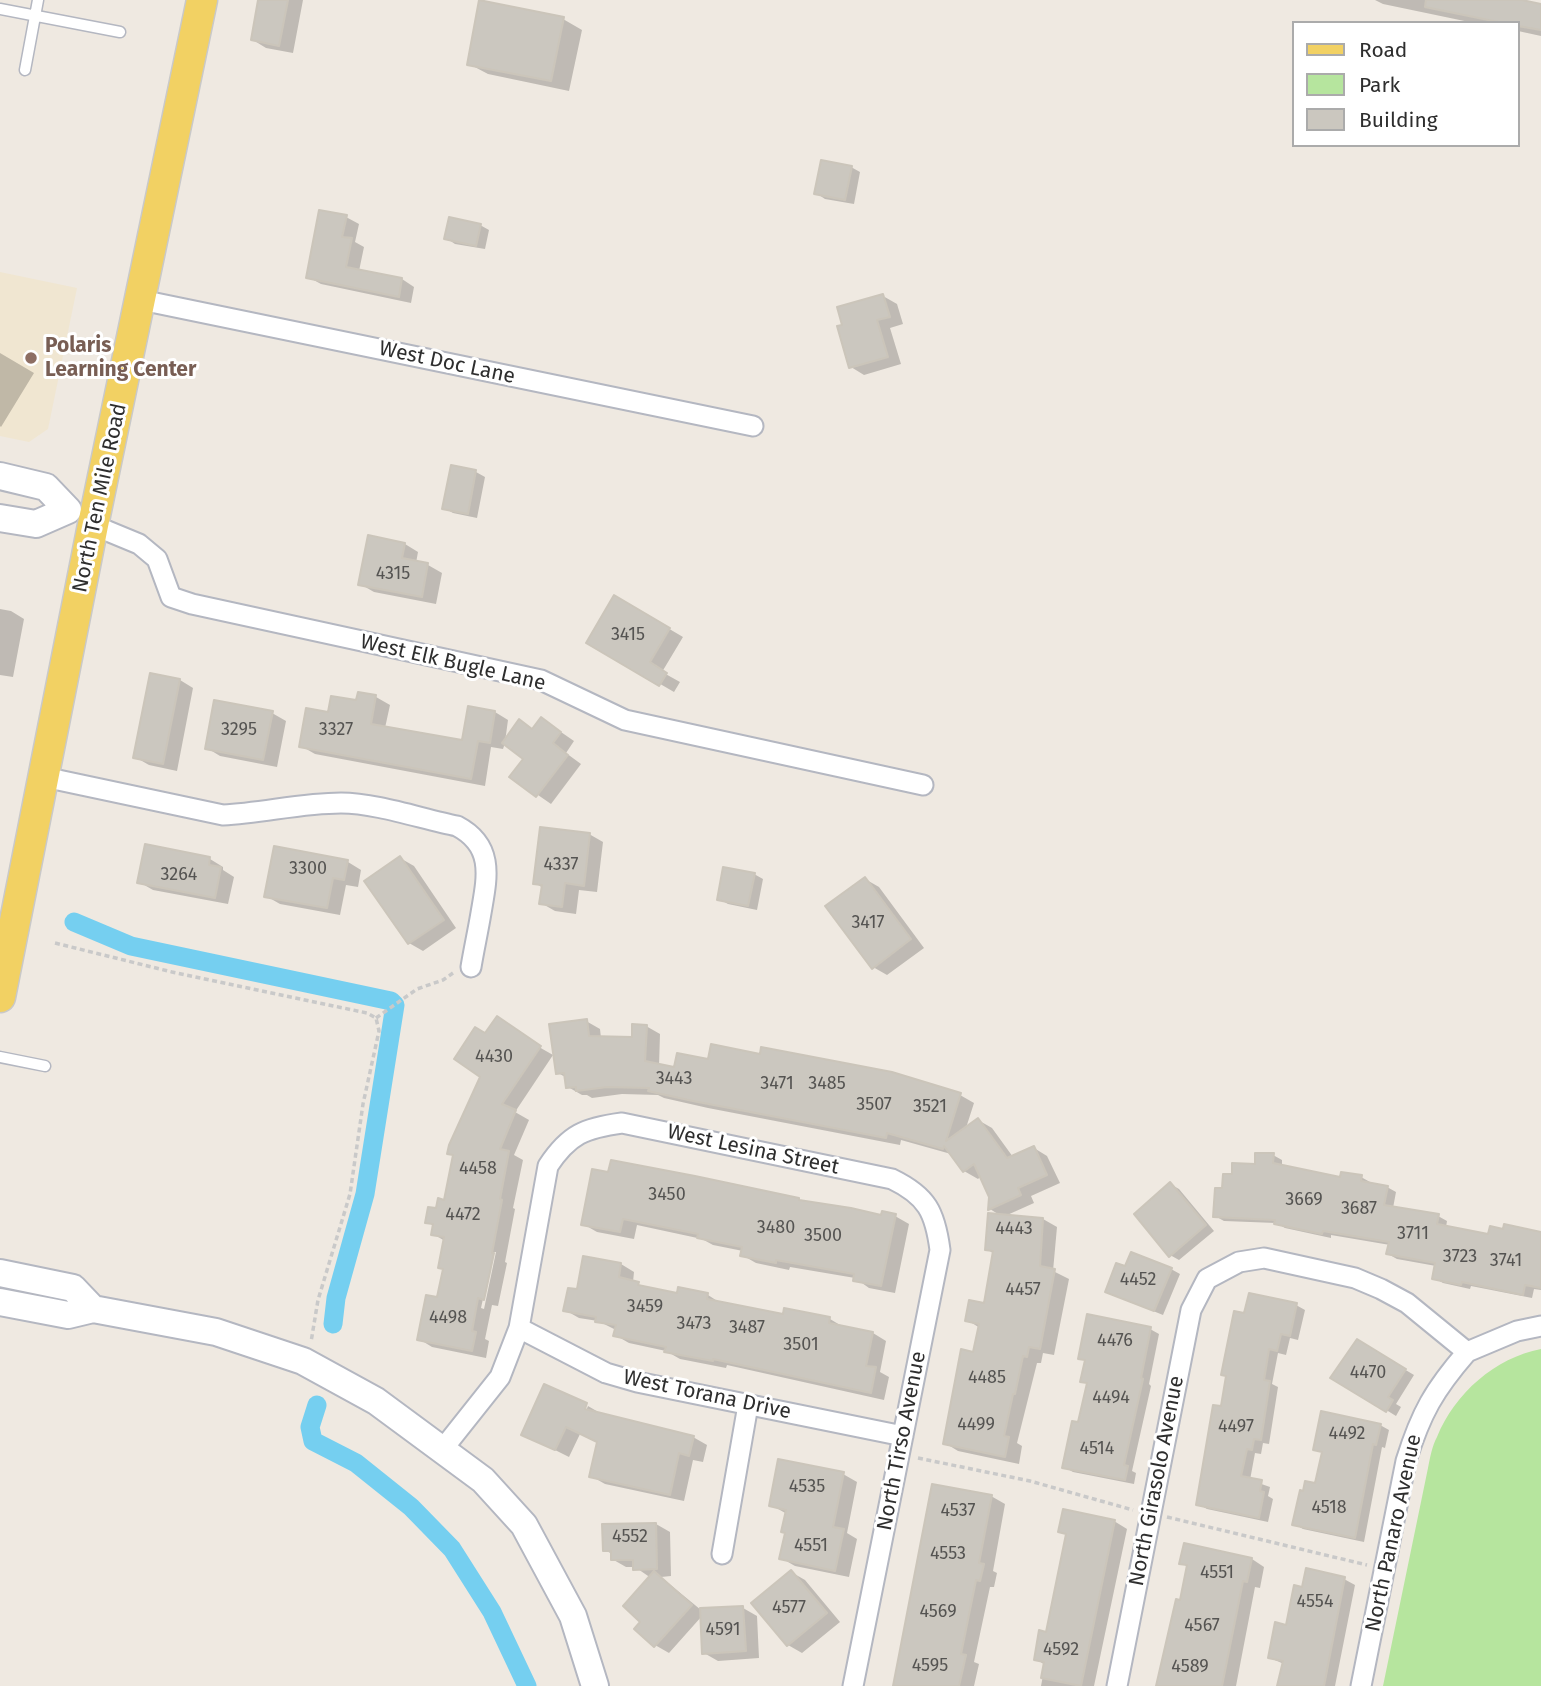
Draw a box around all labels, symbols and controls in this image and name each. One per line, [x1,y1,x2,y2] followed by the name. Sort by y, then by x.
[1292,21,1520,147] legend
[1359,37,1407,63] text: Road
[1359,72,1400,98] text: Park
[1359,107,1438,133] text: Building
[45,333,196,383] place label: Polaris Learning Center
[377,336,517,390] street label: West Doc Lane
[23,350,39,366] marker: Polaris Learning Center
[68,401,132,595] street label: North Ten Mile Road
[376,563,410,585] house number: 4315
[611,624,645,646] house number: 3415
[358,629,548,697] street label: West Elk Bugle Lane
[221,719,257,741] house number: 3295
[319,719,353,741] house number: 3327
[543,854,579,876] house number: 4337
[289,858,327,880] house number: 3300
[161,864,197,886] house number: 3264
[851,912,885,934] house number: 3417
[475,1046,513,1068] house number: 4430
[656,1068,692,1090] house number: 3443
[760,1073,794,1095] house number: 3471
[808,1073,846,1095] house number: 3485
[856,1094,892,1116] house number: 3507
[913,1096,947,1118] house number: 3521
[665,1119,841,1181] street label: West Lesina Street
[459,1158,497,1180] house number: 4458
[648,1184,686,1206] house number: 3450
[1285,1189,1323,1211] house number: 3669
[1341,1198,1377,1220] house number: 3687
[445,1204,481,1226] house number: 4472
[757,1217,795,1239] house number: 3480
[995,1218,1033,1240] house number: 4443
[1397,1223,1429,1245] house number: 3711
[804,1225,842,1247] house number: 3500
[1443,1246,1477,1268] house number: 3723
[1490,1250,1522,1272] house number: 3741
[1120,1269,1156,1291] house number: 4452
[1005,1279,1041,1301] house number: 4457
[627,1296,663,1318] house number: 3459
[429,1307,467,1329] house number: 4498
[677,1313,711,1335] house number: 3473
[729,1317,765,1339] house number: 3487
[1097,1330,1133,1352] house number: 4476
[783,1334,819,1356] house number: 3501
[872,1349,932,1533] street label: North Tirso Avenue
[1350,1362,1386,1384] house number: 4470
[621,1365,793,1425] street label: West Torana Drive
[968,1367,1006,1389] house number: 4485
[1124,1374,1190,1588] street label: North Girasolo Avenue
[1092,1387,1130,1409] house number: 4494
[957,1414,995,1436] house number: 4499
[1218,1416,1254,1438] house number: 4497
[1329,1423,1365,1445] house number: 4492
[1361,1432,1427,1634] street label: North Panaro Avenue
[1080,1438,1114,1460] house number: 4514
[789,1476,825,1498] house number: 4535
[1311,1497,1347,1519] house number: 4518
[940,1500,976,1522] house number: 4537
[612,1526,648,1548] house number: 4552
[794,1535,828,1557] house number: 4551
[930,1543,966,1565] house number: 4553
[1200,1562,1234,1584] house number: 4551
[1297,1591,1333,1613] house number: 4554
[772,1597,806,1619] house number: 4577
[919,1601,957,1623] house number: 4569
[1184,1615,1220,1637] house number: 4567
[705,1619,741,1641] house number: 4591
[1043,1639,1079,1661] house number: 4592
[912,1655,948,1677] house number: 4595
[1171,1656,1209,1678] house number: 4589

